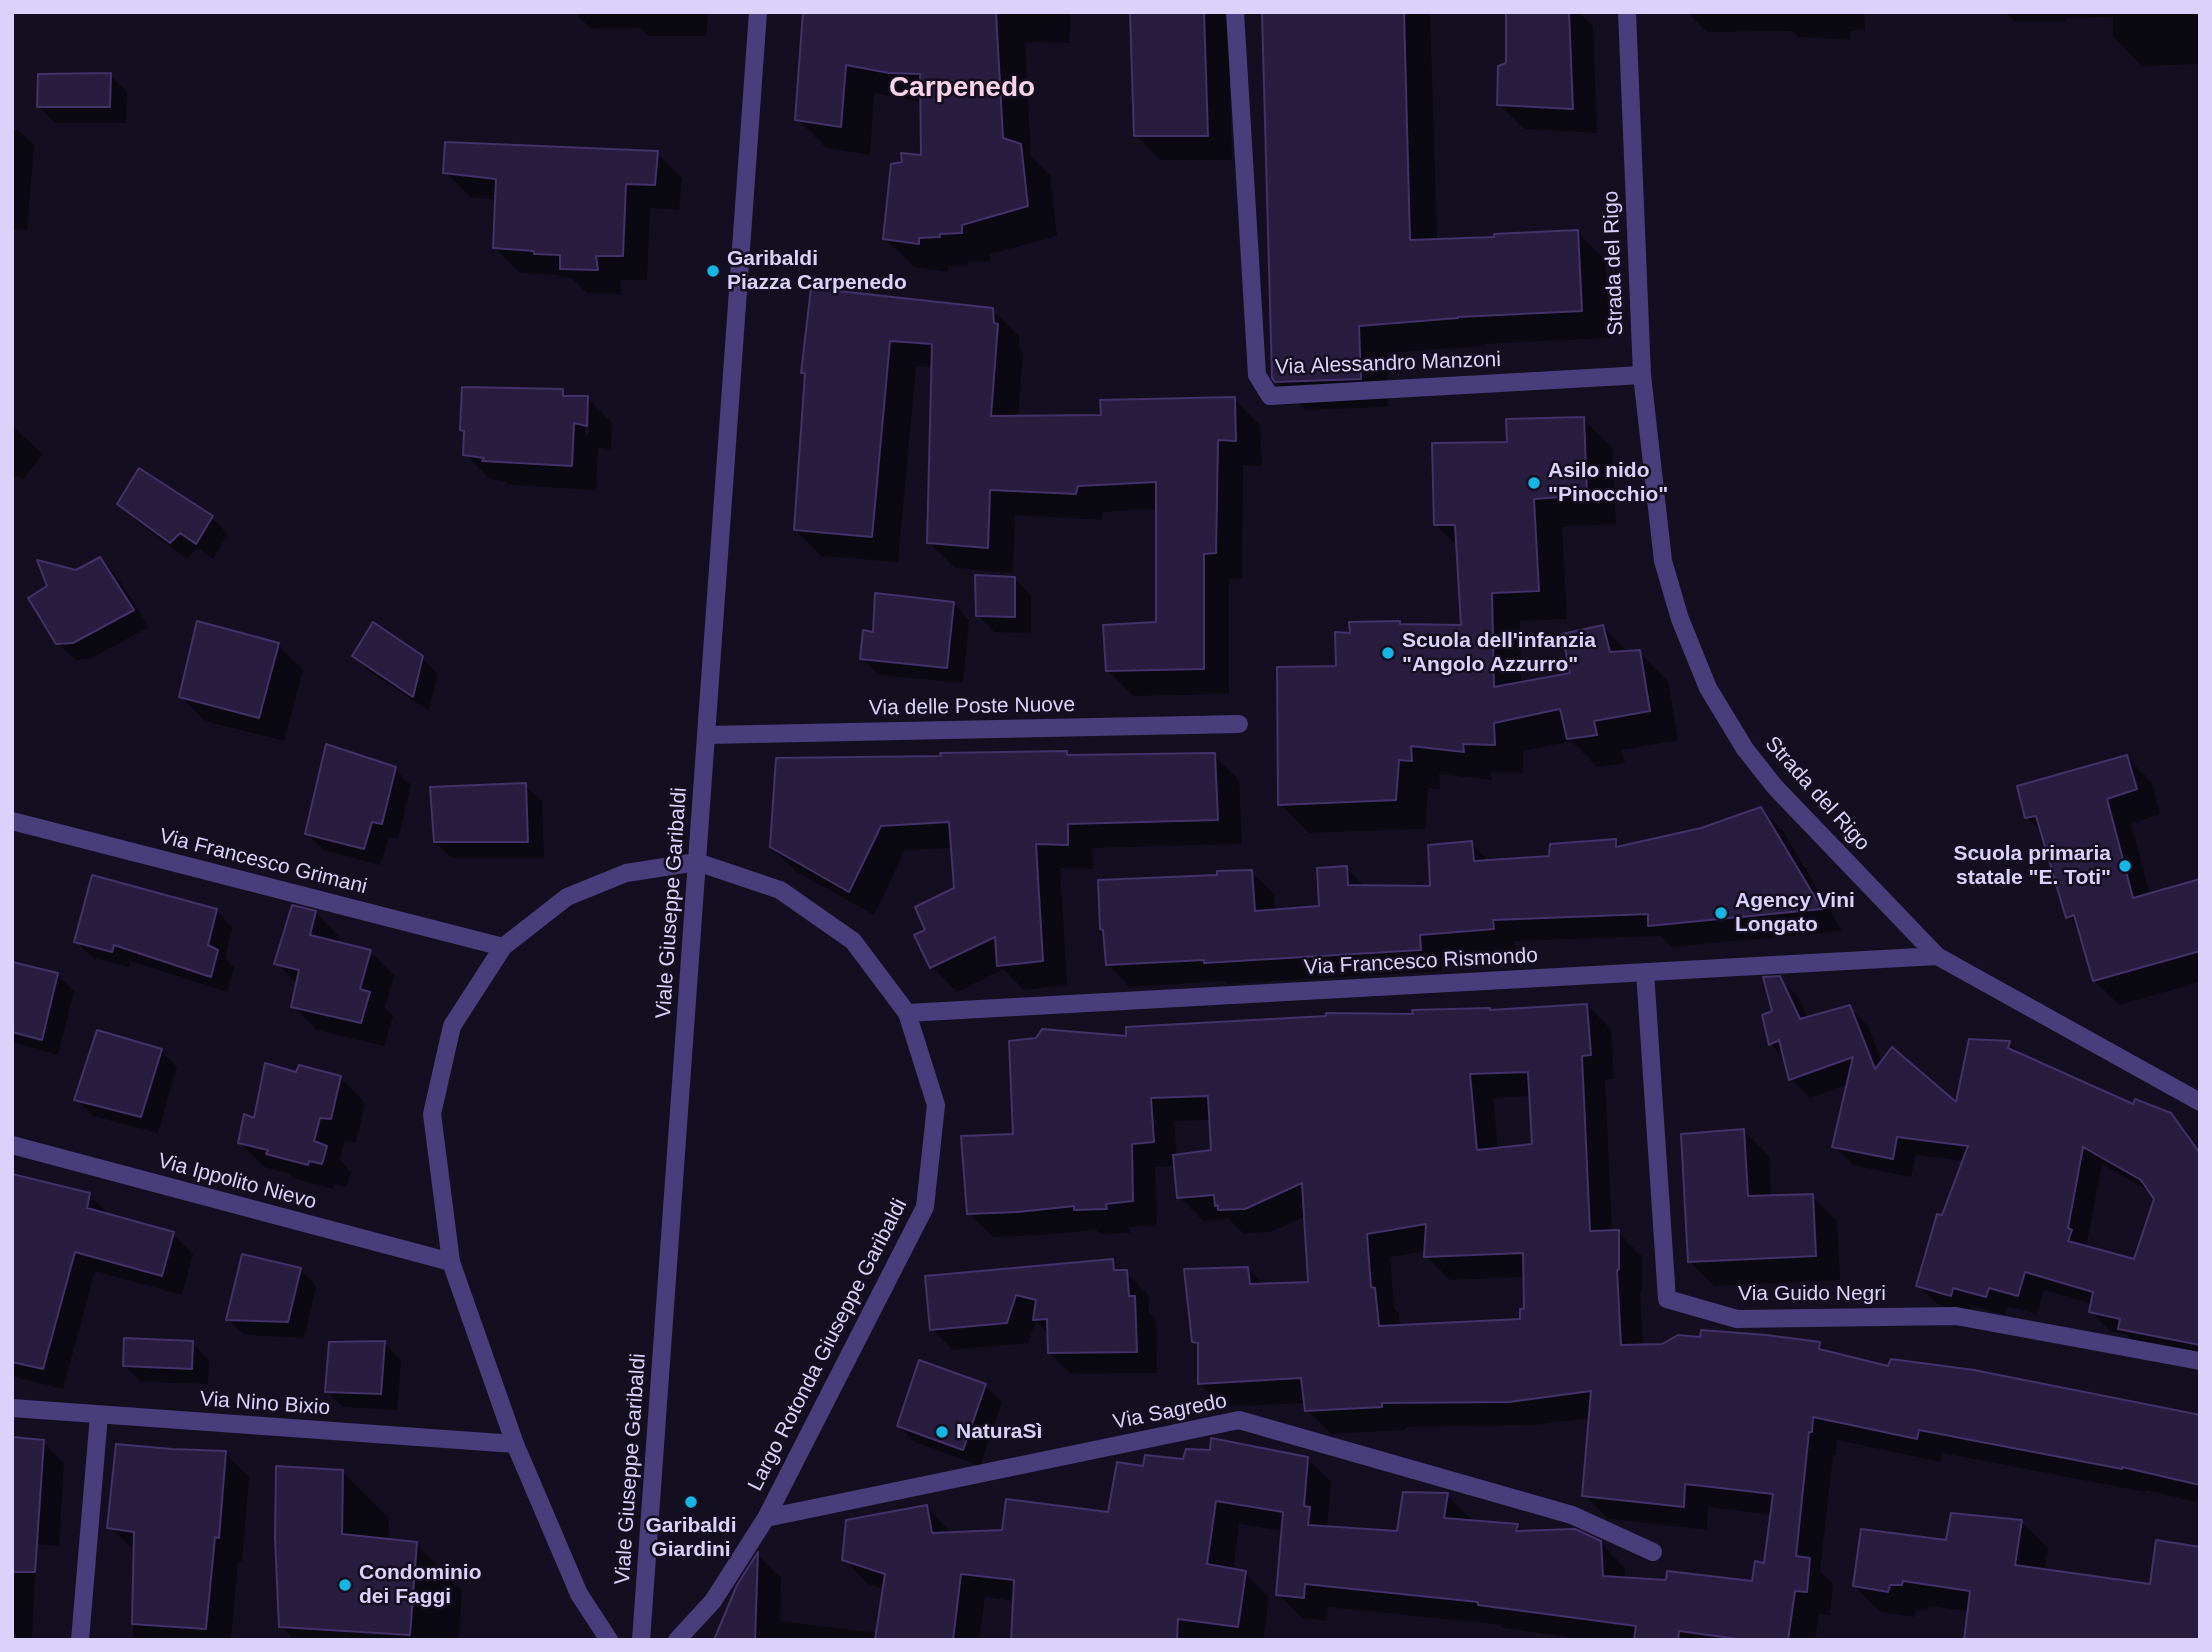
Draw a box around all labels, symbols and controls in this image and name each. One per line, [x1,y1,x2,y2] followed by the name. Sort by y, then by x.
[889,71,1035,105] district label: Carpenedo
[1599,190,1629,336] street label: Strada del Rigo
[727,246,907,296] place label: Garibaldi Piazza Carpenedo
[705,263,721,279] marker: Garibaldi Piazza Carpenedo
[1275,347,1501,381] street label: Via Alessandro Manzoni
[1548,458,1668,508] place label: Asilo nido "Pinocchio"
[1526,475,1542,491] marker: Asilo nido "Pinocchio"
[1402,628,1596,678] place label: Scuola dell'infanzia "Angolo Azzurro"
[1380,645,1396,661] marker: Scuola dell'infanzia "Angolo Azzurro"
[869,693,1075,721] street label: Via delle Poste Nuove
[1759,732,1875,856] street label: Strada del Rigo
[651,786,693,1020] street label: Viale Giuseppe Garibaldi
[157,824,369,900] street label: Via Francesco Grimani
[1953,841,2111,891] place label: Scuola primaria statale "E. Toti"
[2117,858,2133,874] marker: Scuola primaria statale "E. Toti"
[1735,888,1855,938] place label: Agency Vini Longato
[1713,905,1729,921] marker: Agency Vini Longato
[1303,943,1539,981] street label: Via Francesco Rismondo
[155,1149,319,1215] street label: Via Ippolito Nievo
[743,1195,913,1495] street label: Largo Rotonda Giuseppe Garibaldi
[1738,1281,1886,1307] street label: Via Guido Negri
[610,1352,652,1586] street label: Viale Giuseppe Garibaldi
[199,1387,331,1421] street label: Via Nino Bixio
[1111,1389,1229,1435] street label: Via Sagredo
[956,1419,1042,1445] place label: NaturaSì
[934,1424,950,1440] marker: NaturaSì
[683,1494,699,1510] marker: Garibaldi Giardini
[645,1513,737,1563] place label: Garibaldi Giardini
[359,1560,481,1610] place label: Condominio dei Faggi
[337,1577,353,1593] marker: Condominio dei Faggi

